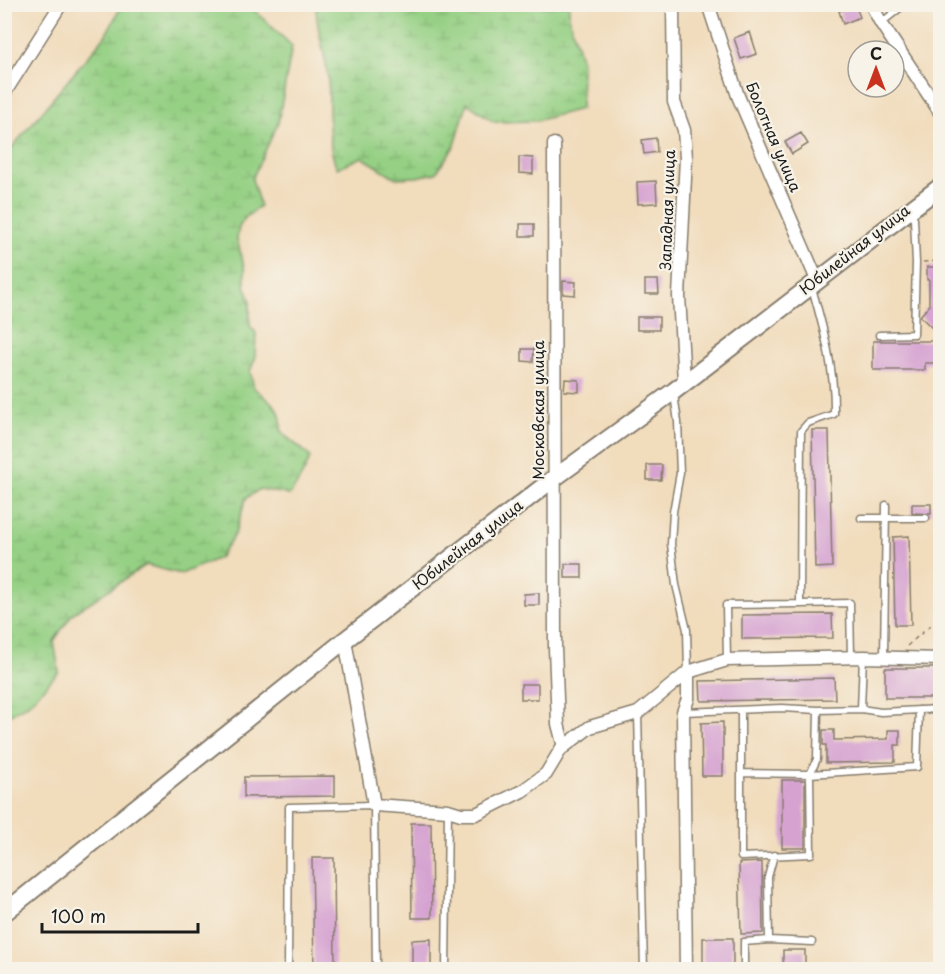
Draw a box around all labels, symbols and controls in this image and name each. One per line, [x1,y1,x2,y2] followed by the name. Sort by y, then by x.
[846,39,906,99] north arrow
[870,41,882,65] text: С
[741,78,808,196] street label: Болотная улица
[653,149,680,271] street label: Западная улица
[794,198,915,299] street label: Юбилейная улица
[526,340,549,480] street label: Московская улица
[407,493,528,594] street label: Юбилейная улица
[42,896,198,934] scale bar
[51,902,106,929] text: 100 m

